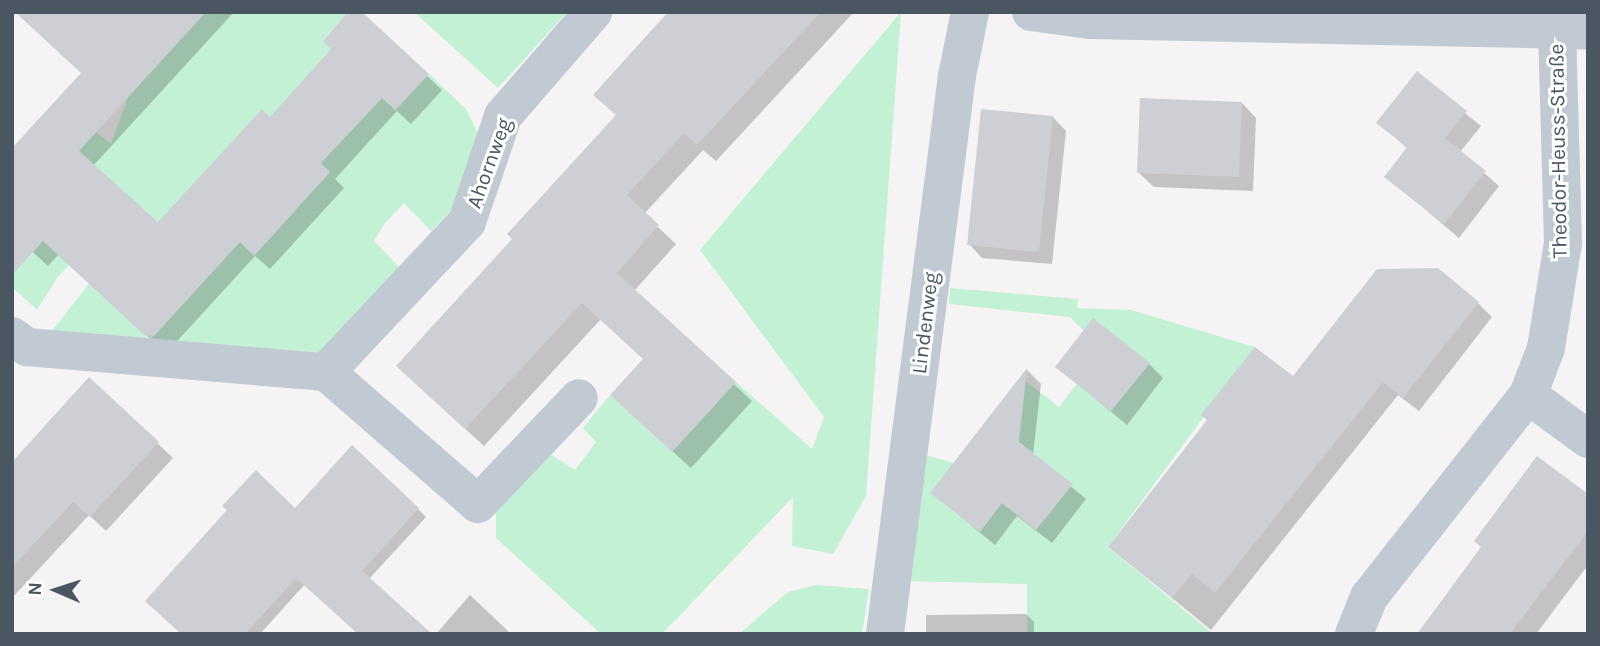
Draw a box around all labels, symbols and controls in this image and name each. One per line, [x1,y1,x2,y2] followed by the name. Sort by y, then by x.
[1544,44,1572,258] street label: Theodor-Heuss-Straße
[461,114,517,212] street label: Ahornweg
[906,271,944,375] street label: Lindenweg
[21,555,91,625] north arrow
[24,582,46,596] text: N

